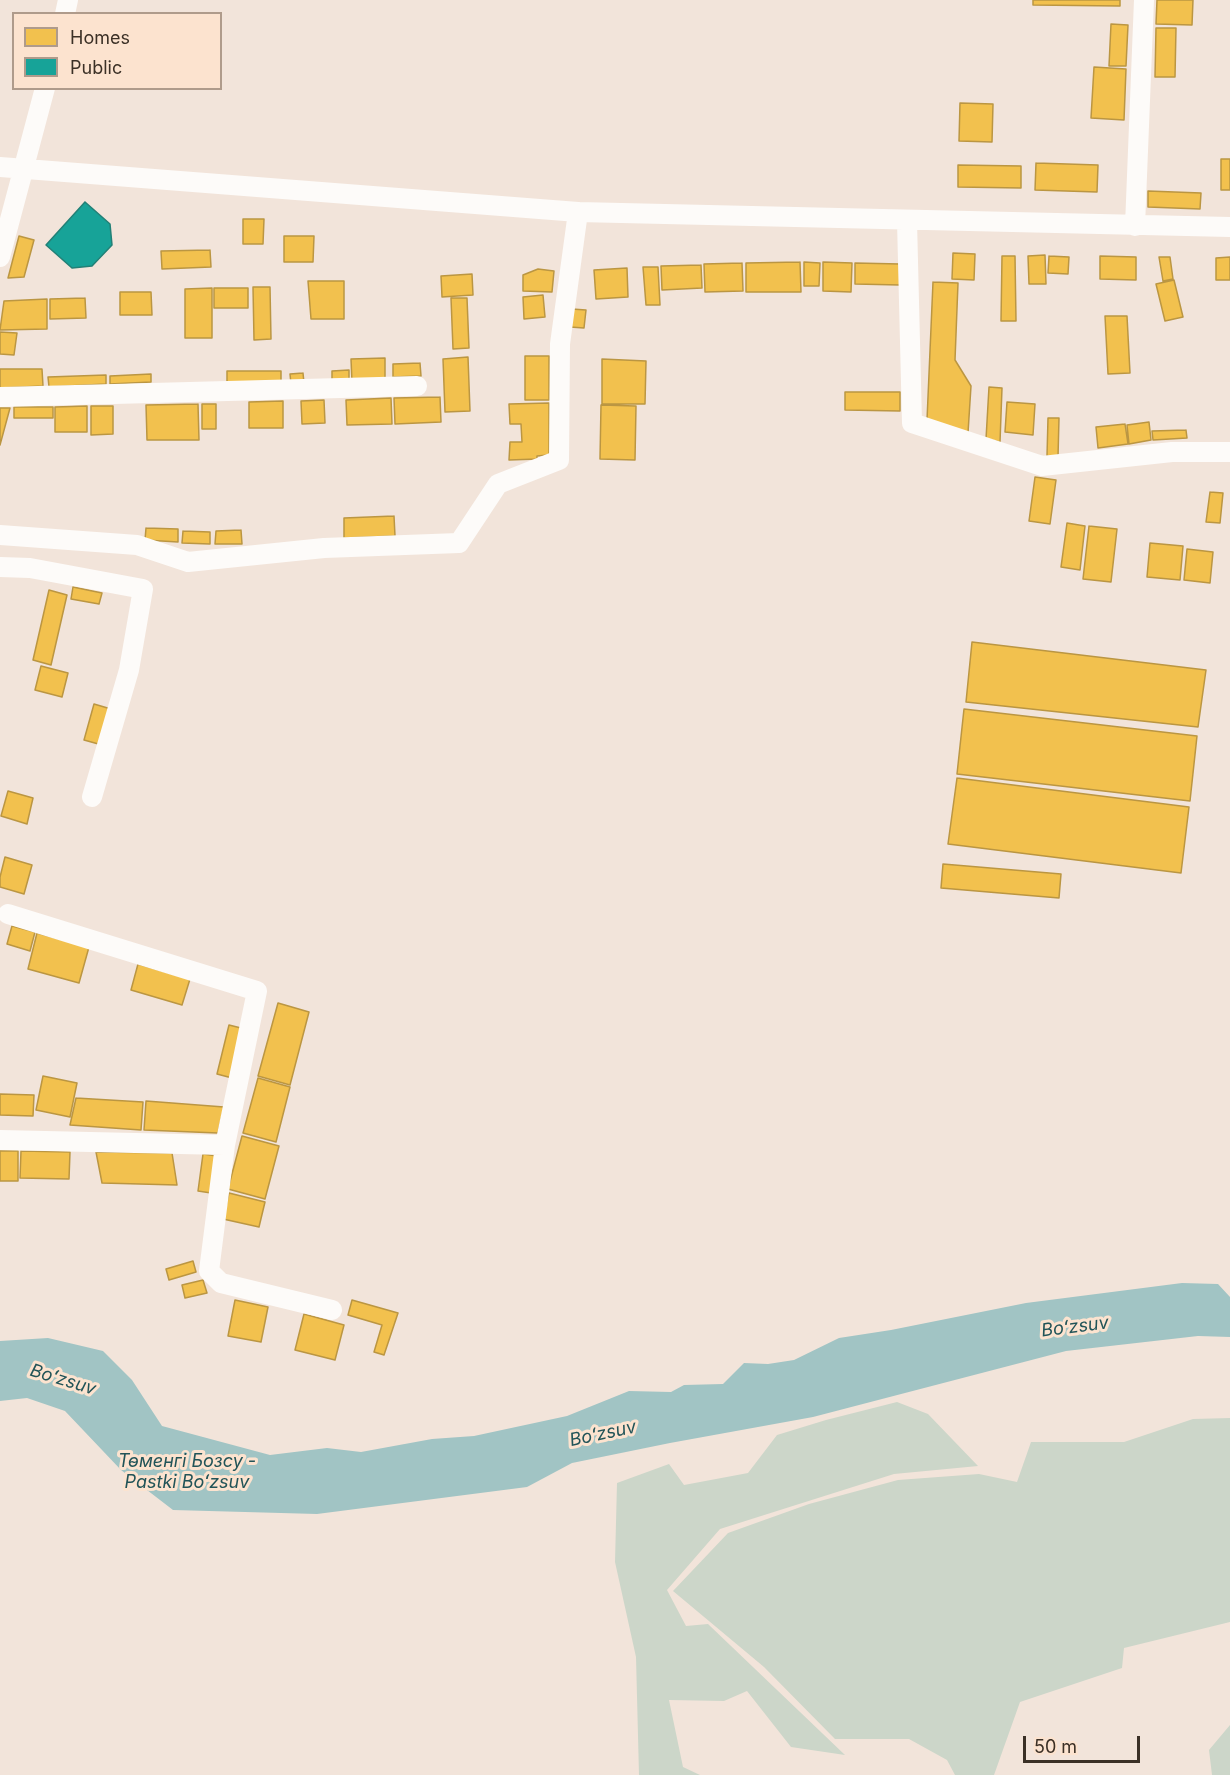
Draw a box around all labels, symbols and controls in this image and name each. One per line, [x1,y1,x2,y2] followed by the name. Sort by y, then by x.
[12,12,222,90] legend
[70,27,130,48] text: Homes
[70,57,122,78] text: Public
[1040,1312,1110,1342] water label: Boʻzsuv
[28,1360,98,1400] water label: Boʻzsuv
[568,1416,638,1452] water label: Boʻzsuv
[118,1451,256,1494] water label: Төменгі Бозсу - Pastki Boʻzsuv
[1026,1724,1143,1762] scale bar
[1034,1736,1077,1757] text: 50 m

